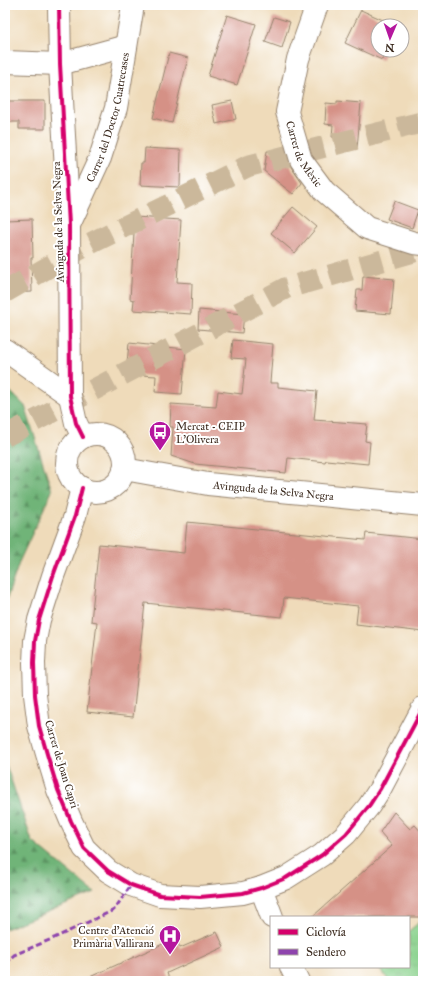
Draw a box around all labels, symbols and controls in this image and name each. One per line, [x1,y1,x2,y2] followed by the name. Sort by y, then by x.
[370,18,410,58] north arrow
[384,41,395,54] text: N
[84,52,132,184] street label: Carrer del Doctor Cuatrecases
[283,119,325,190] street label: Carrer de Mèxic
[50,161,67,284] street label: Avinguda de la Selva Negra
[147,419,173,452] bus stop icon: Mercat - CEIP L'Olivera
[176,420,245,446] place label: Mercat - CEIP L'Olivera
[211,478,335,503] street label: Avinguda de la Selva Negra
[41,719,81,810] street label: Carrer de Joan Capri
[270,916,410,968] legend
[157,923,183,956] hospital icon: Centre d'Atenció Primària Vallirana
[73,924,154,950] place label: Centre d'Atenció Primària Vallirana
[306,925,347,939] text: Ciclovía
[306,945,346,959] text: Sendero

